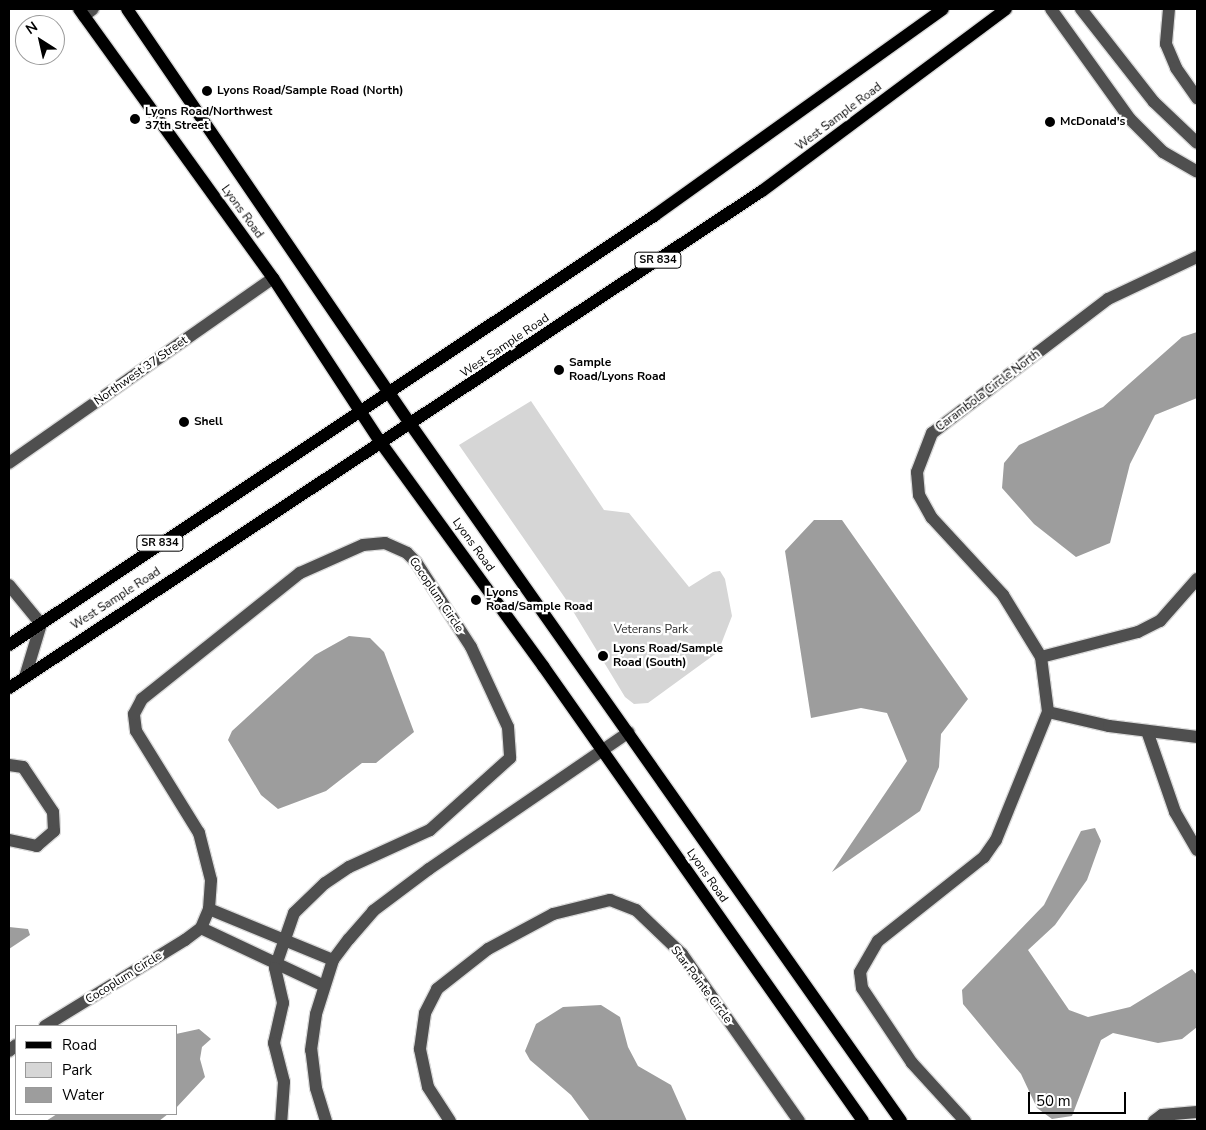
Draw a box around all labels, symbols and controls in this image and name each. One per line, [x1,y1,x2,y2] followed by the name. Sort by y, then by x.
[15,15,65,65] north arrow
[22,17,41,39] text: N
[793,80,885,154] street label: West Sample Road
[217,84,403,98] place label: Lyons Road/Sample Road (North)
[201,85,213,97] marker: Lyons Road/Sample Road (North)
[145,105,272,133] place label: Lyons Road/Northwest 37th Street
[129,113,141,125] marker: Lyons Road/Northwest 37th Street
[1060,115,1125,129] place label: McDonald's
[1044,116,1056,128] marker: McDonald's
[218,183,266,241] street label: Lyons Road
[634,252,682,268] road number: SR 834
[458,311,552,381] street label: West Sample Road
[92,333,190,409] street label: Northwest 37 Street
[933,347,1043,435] street label: Carambola Circle North
[569,356,666,384] place label: Sample Road/Lyons Road
[553,364,565,376] marker: Sample Road/Lyons Road
[194,415,223,429] place label: Shell
[178,416,190,428] marker: Shell
[449,516,497,574] street label: Lyons Road
[136,534,184,552] road number: SR 834
[406,555,466,635] street label: Cocoplum Circle
[69,565,163,633] street label: West Sample Road
[486,586,593,614] place label: Lyons Road/Sample Road
[470,594,482,606] marker: Lyons Road/Sample Road
[614,623,688,637] park label: Veterans Park
[613,642,723,670] place label: Lyons Road/Sample Road (South)
[597,650,609,662] marker: Lyons Road/Sample Road (South)
[683,846,731,906] street label: Lyons Road
[667,944,735,1026] street label: Star Pointe Circle
[83,949,165,1007] street label: Cocoplum Circle
[15,1025,178,1115] legend
[62,1035,97,1055] text: Road
[62,1060,92,1080] text: Park
[1031,1082,1128,1114] scale bar
[62,1085,104,1105] text: Water
[1036,1091,1071,1111] text: 50 m

